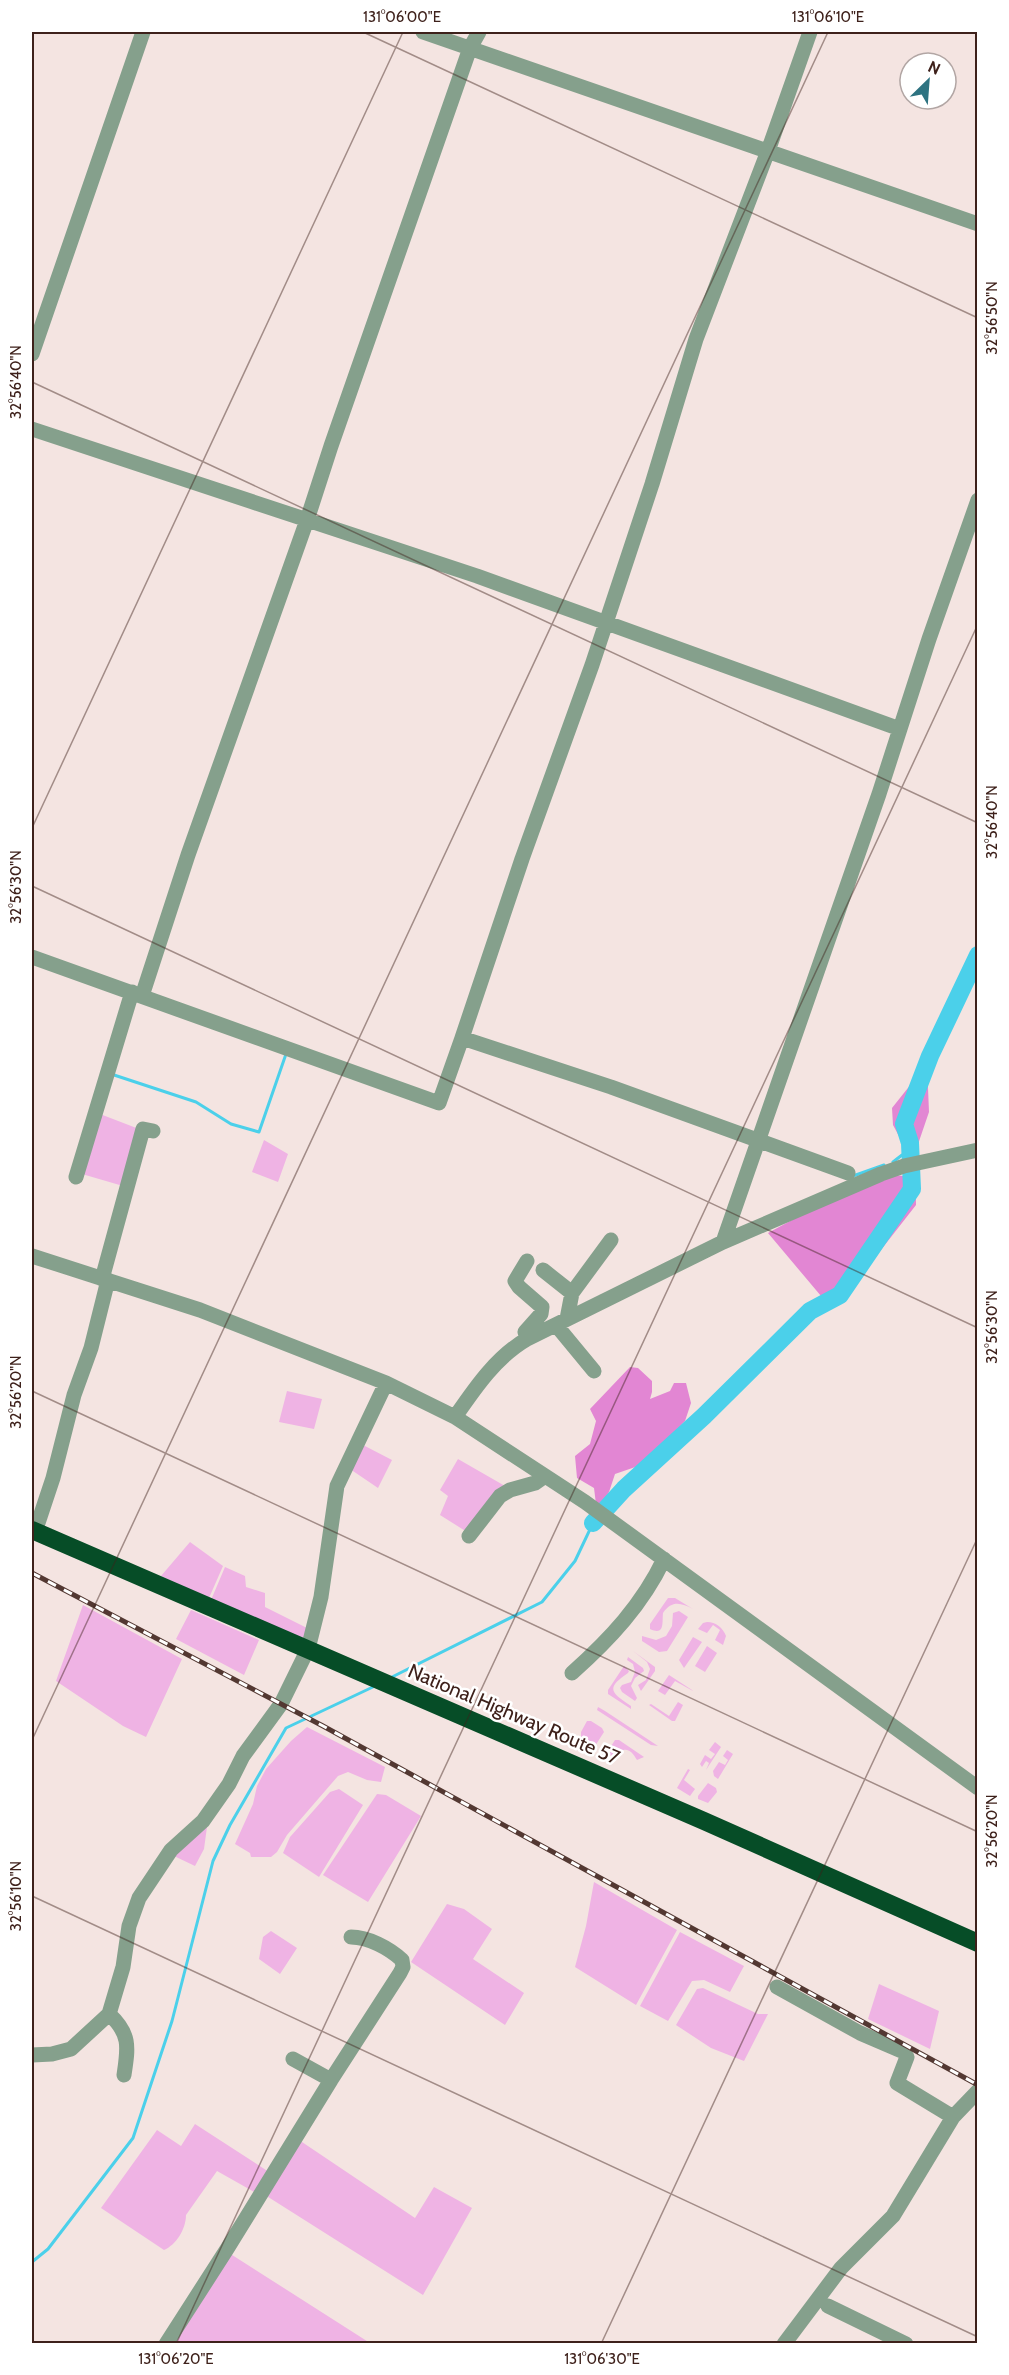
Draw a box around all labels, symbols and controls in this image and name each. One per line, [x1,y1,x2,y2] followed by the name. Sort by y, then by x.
[363,8,441,26] text: 131°06'00"E
[792,8,864,26] text: 131°06'10"E
[898,51,958,111] north arrow
[925,57,943,79] text: N
[983,281,1001,355] text: 32°56'50"N
[7,345,25,419] text: 32°56'40"N
[983,785,1001,859] text: 32°56'40"N
[7,850,25,924] text: 32°56'30"N
[983,1290,1001,1364] text: 32°56'30"N
[7,1355,25,1429] text: 32°56'20"N
[404,1658,624,1770] street label: National Highway Route 57
[983,1794,1001,1868] text: 32°56'20"N
[7,1861,25,1931] text: 32°56'10"N
[138,2350,214,2368] text: 131°06'20"E
[564,2350,640,2368] text: 131°06'30"E

